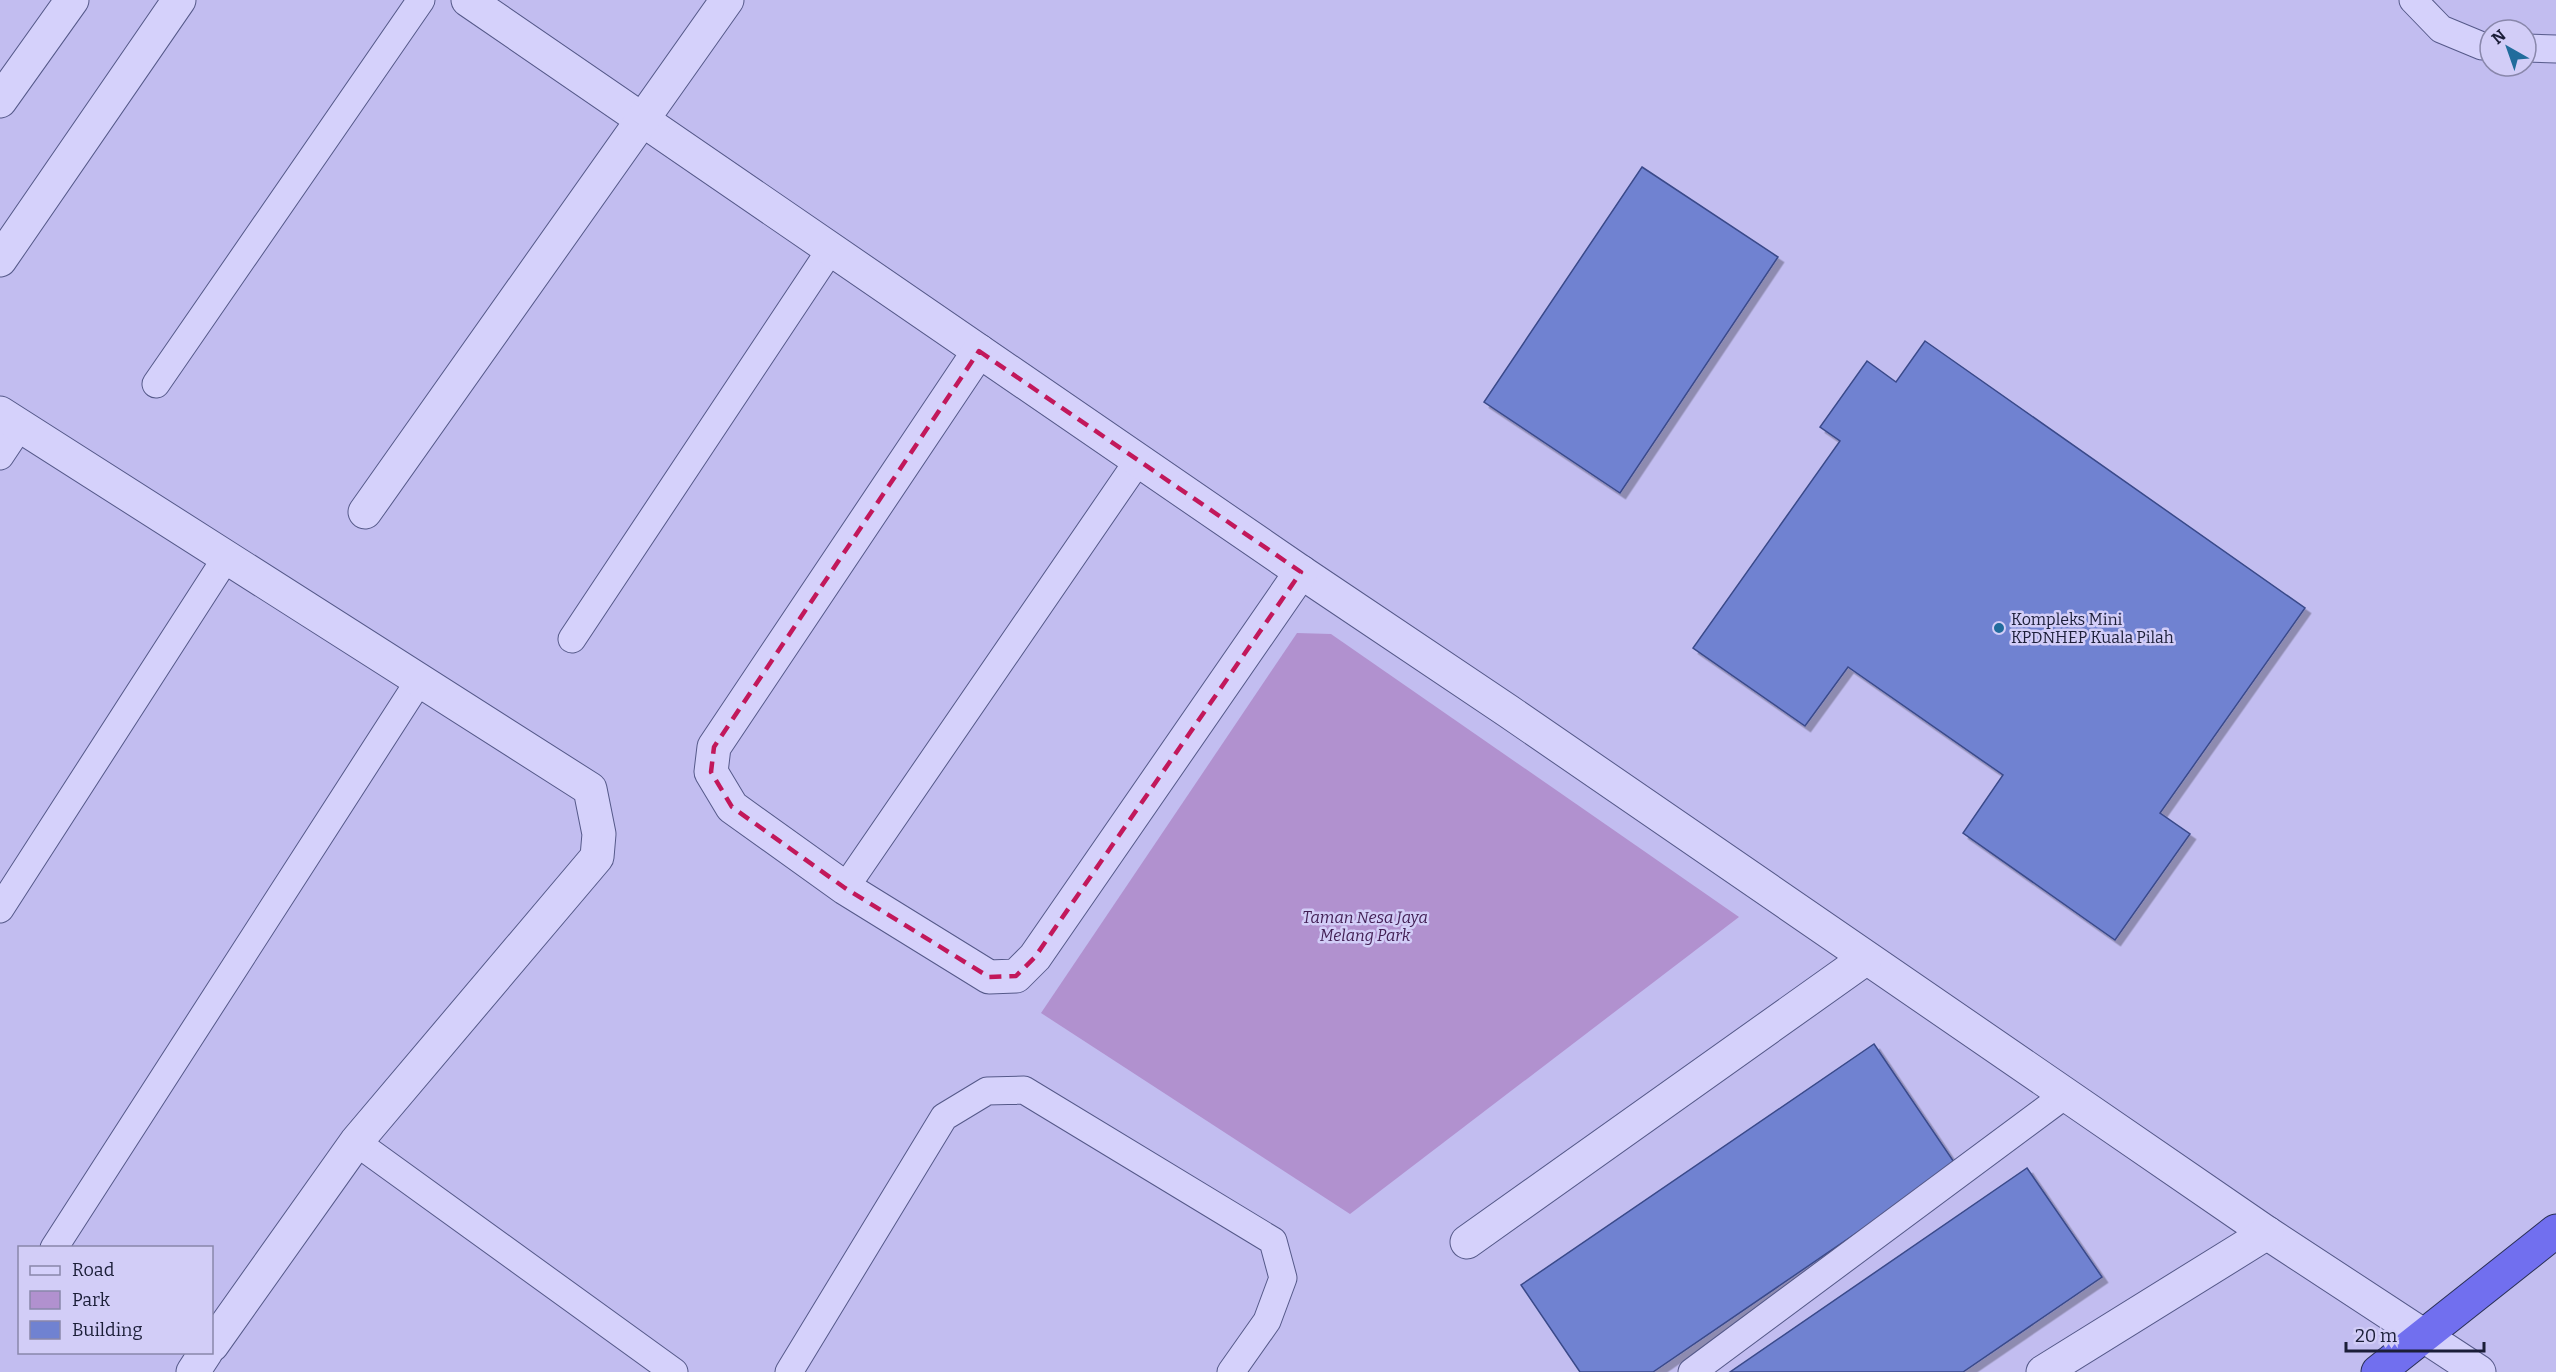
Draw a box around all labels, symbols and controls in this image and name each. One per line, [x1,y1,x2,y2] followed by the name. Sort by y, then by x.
[2478,18,2538,78] north arrow
[2488,26,2510,48] text: N
[2011,610,2174,647] place label: Kompleks Mini KPDNHEP Kuala Pilah
[1992,621,2006,635] marker: Kompleks Mini KPDNHEP Kuala Pilah
[1302,908,1428,945] park label: Taman Nesa Jaya Melang Park
[18,1246,213,1354] legend
[72,1259,115,1281] text: Road
[72,1289,111,1311] text: Park
[2346,1315,2484,1353] scale bar
[72,1319,143,1341] text: Building
[2355,1325,2397,1347] text: 20 m

